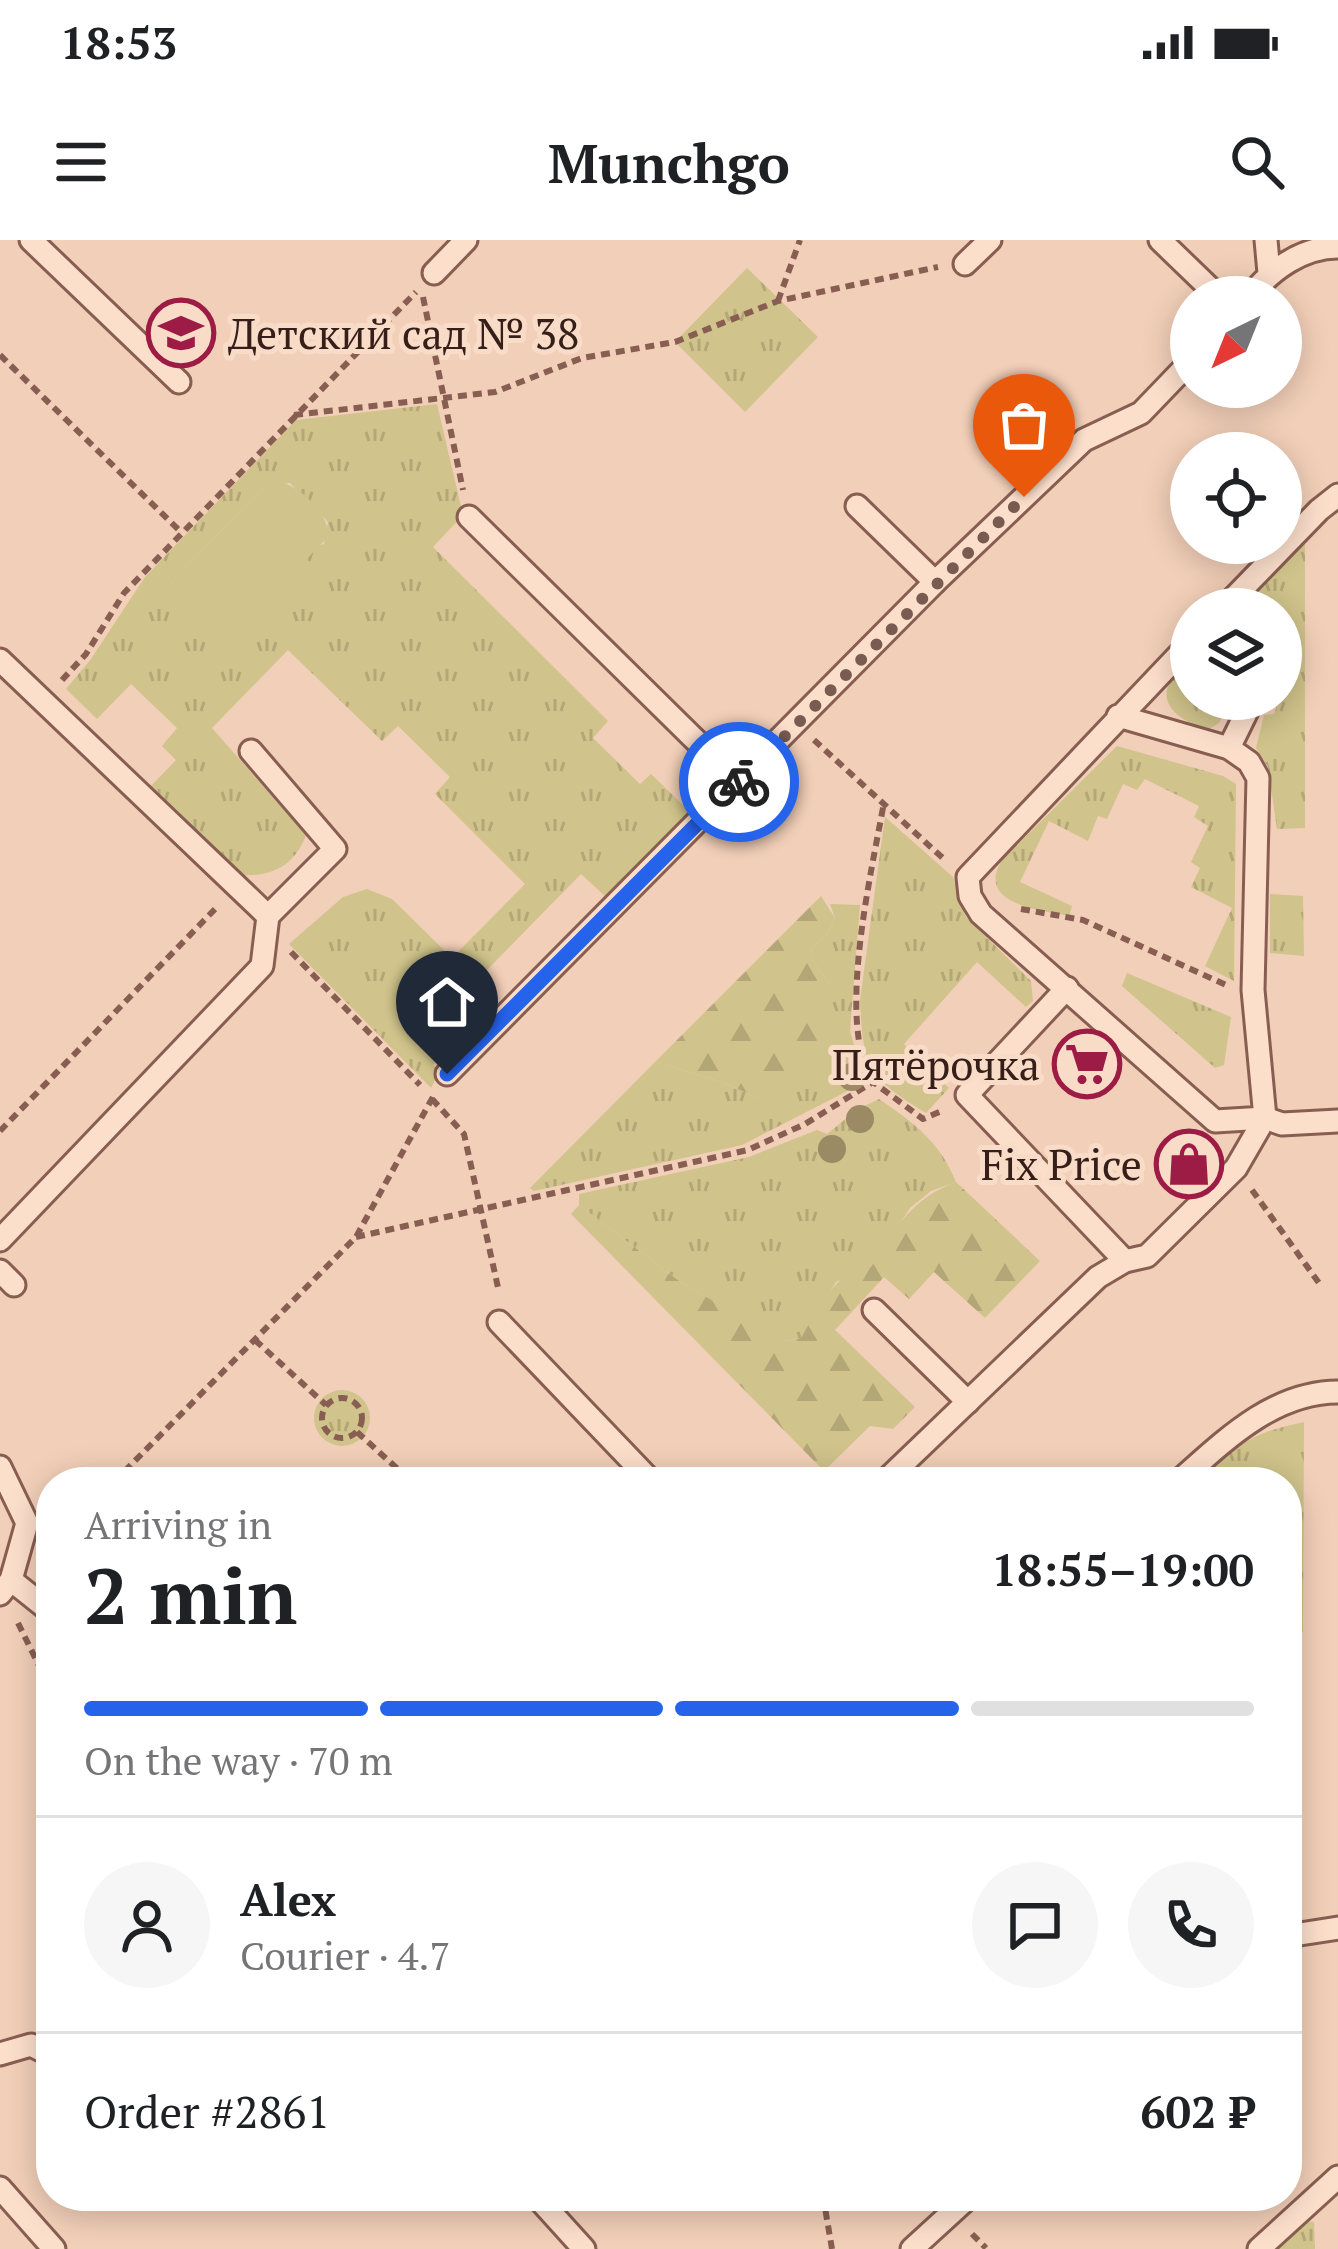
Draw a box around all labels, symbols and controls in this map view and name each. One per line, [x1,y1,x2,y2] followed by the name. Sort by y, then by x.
[60,12,177,72] text: 18:53
[548,127,790,198] text: Munchgo
[48,129,114,195] icon: menu
[1224,129,1290,195] icon: search
[1170,276,1302,408] north arrow
[1170,276,1302,720] map controls
[146,298,216,368] school or university icon: Детский сад № 38
[228,305,579,361] place label: Детский сад № 38
[973,374,1075,497] pin
[991,392,1057,458] icon: bag
[1170,432,1302,564] button: locate
[1170,588,1302,720] button: layers
[679,722,799,842] courier
[706,749,772,815] icon: bike
[396,951,498,1074] pin
[414,969,480,1035] icon: home
[1052,1029,1122,1099] supermarket icon: Пятёрочка
[832,1036,1040,1092] place label: Пятёрочка
[1154,1129,1224,1199] shop icon: Fix Price
[981,1136,1142,1192] place label: Fix Price
[84,1498,272,1550] text: Arriving in
[992,1539,1254,1599] text: 18:55–19:00
[84,1543,297,1646] text: 2 min
[84,1734,393,1786] text: On the way · 70 m
[84,1862,210,1988] button: person
[972,1862,1098,1988] button: chat
[1128,1862,1254,1988] button: phone
[240,1869,336,1929] text: Alex
[240,1929,450,1981] text: Courier · 4.7
[84,2081,330,2141] text: Order #2861
[1140,2081,1254,2141] text: 602 ₽

